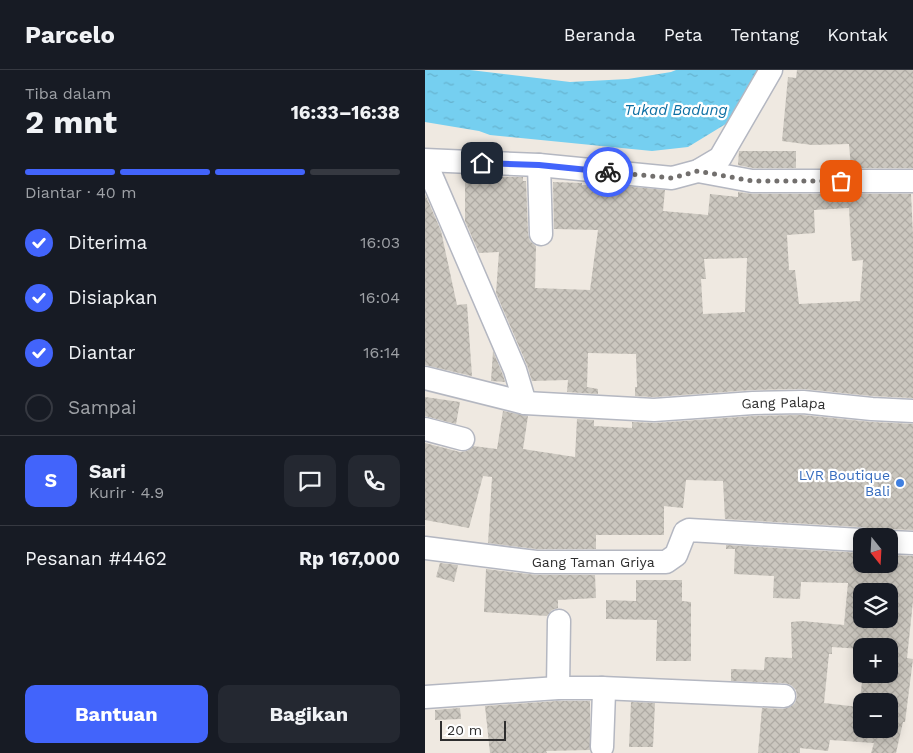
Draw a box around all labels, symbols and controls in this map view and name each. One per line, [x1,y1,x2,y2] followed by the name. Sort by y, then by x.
[25,21,115,49] text: Parcelo
[564,24,636,45] text: Beranda
[664,24,702,45] text: Peta
[730,24,799,45] text: Tentang
[827,24,888,45] text: Kontak
[25,84,111,103] text: Tiba dalam
[291,101,400,124] text: 16:33–16:38
[624,101,728,119] water label: Tukad Badung
[25,103,117,141] text: 2 mnt
[461,142,503,184] pin
[583,147,633,197] courier
[468,149,496,177] icon: home
[594,158,622,186] icon: bike
[820,160,862,202] pin
[827,167,855,195] icon: bag
[25,183,136,202] text: Diantar · 40 m
[25,229,53,257] icon: check
[68,231,147,254] text: Diterima
[360,233,400,252] text: 16:03
[25,284,53,312] icon: check
[68,286,158,309] text: Disiapkan
[360,288,400,307] text: 16:04
[25,339,53,367] icon: check
[68,341,136,364] text: Diantar
[363,343,400,362] text: 16:14
[741,394,826,412] street label: Gang Palapa
[68,396,137,419] text: Sampai
[284,455,336,507] button: chat
[348,455,400,507] button: phone
[89,460,126,483] text: Sari
[799,467,890,499] place label: LVR Boutique Bali
[45,469,57,492] text: S
[894,477,906,489] marker: LVR Boutique Bali
[89,483,164,502] text: Kurir · 4.9
[853,528,897,572] north arrow
[853,528,898,738] map controls
[25,547,167,570] text: Pesanan #4462
[299,547,400,570] text: Rp 167,000
[532,554,655,570] street label: Gang Taman Griya
[853,583,898,628] button: layers
[853,638,898,683] button: +
[25,685,208,743] button: Bantuan
[218,685,400,743] button: Bagikan
[853,693,898,738] button: −
[440,718,506,741] scale bar
[447,722,482,738] text: 20 m

